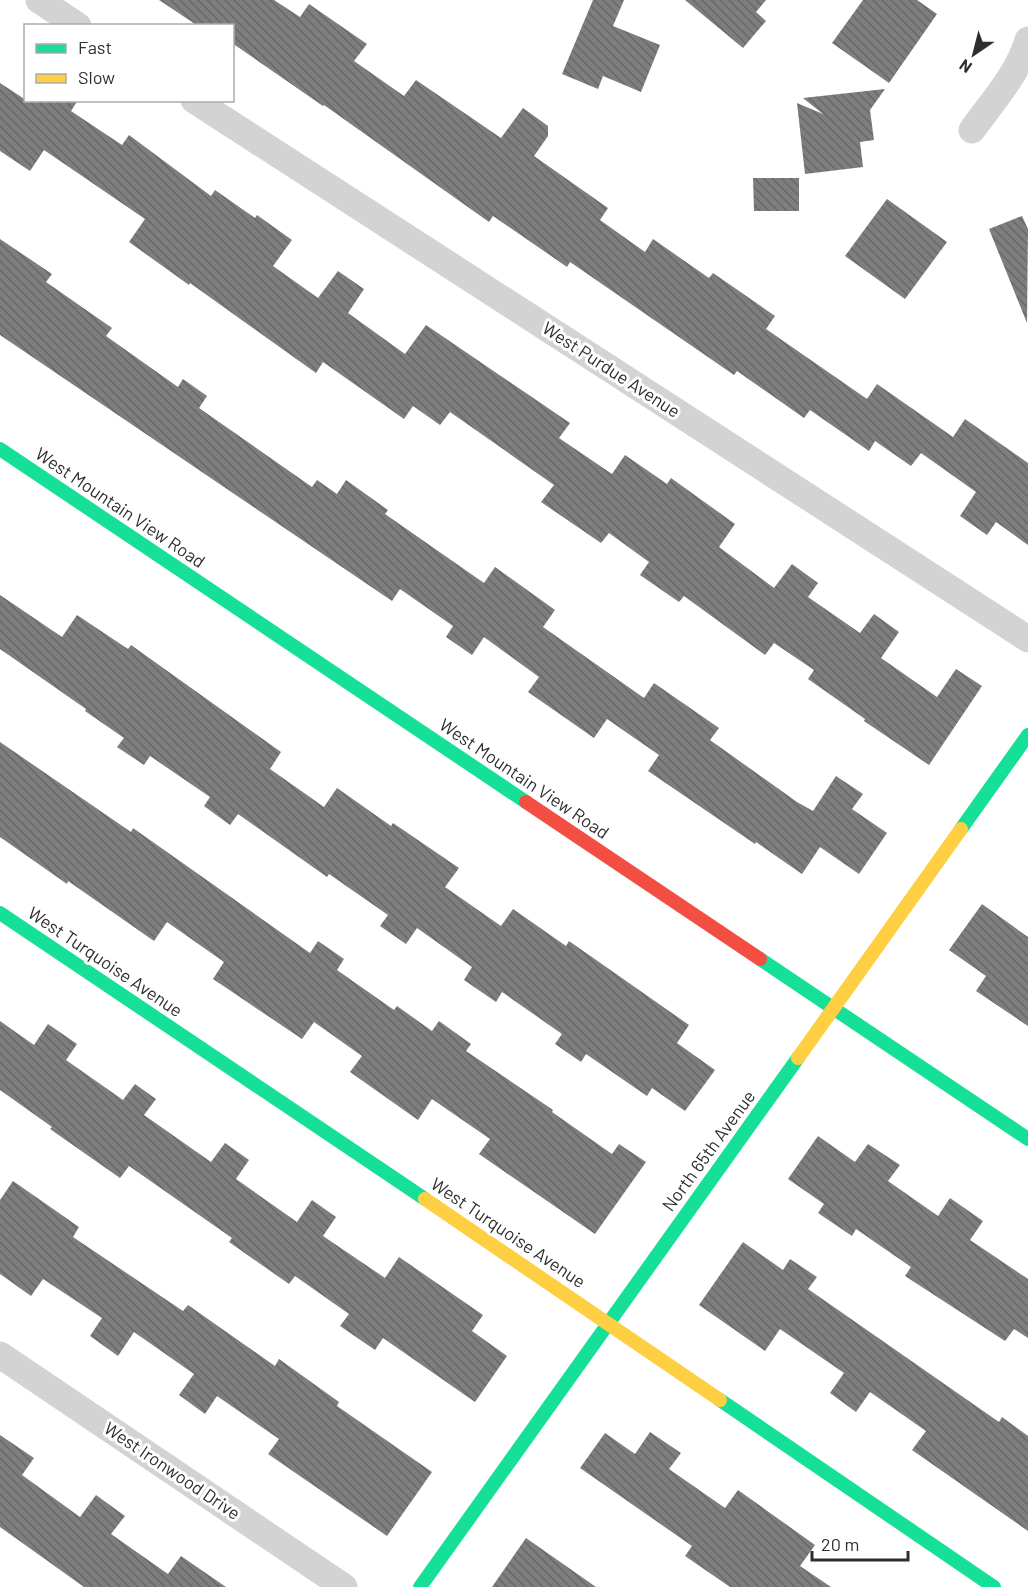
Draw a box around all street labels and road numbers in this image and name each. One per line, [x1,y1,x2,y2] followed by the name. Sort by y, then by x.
[539,316,685,422] street label: West Purdue Avenue
[32,442,210,572] street label: West Mountain View Road
[436,713,614,843] street label: West Mountain View Road
[24,901,187,1021] street label: West Turquoise Avenue
[657,1086,759,1215] street label: North 65th Avenue
[427,1172,590,1292] street label: West Turquoise Avenue
[100,1416,245,1524] street label: West Ironwood Drive

